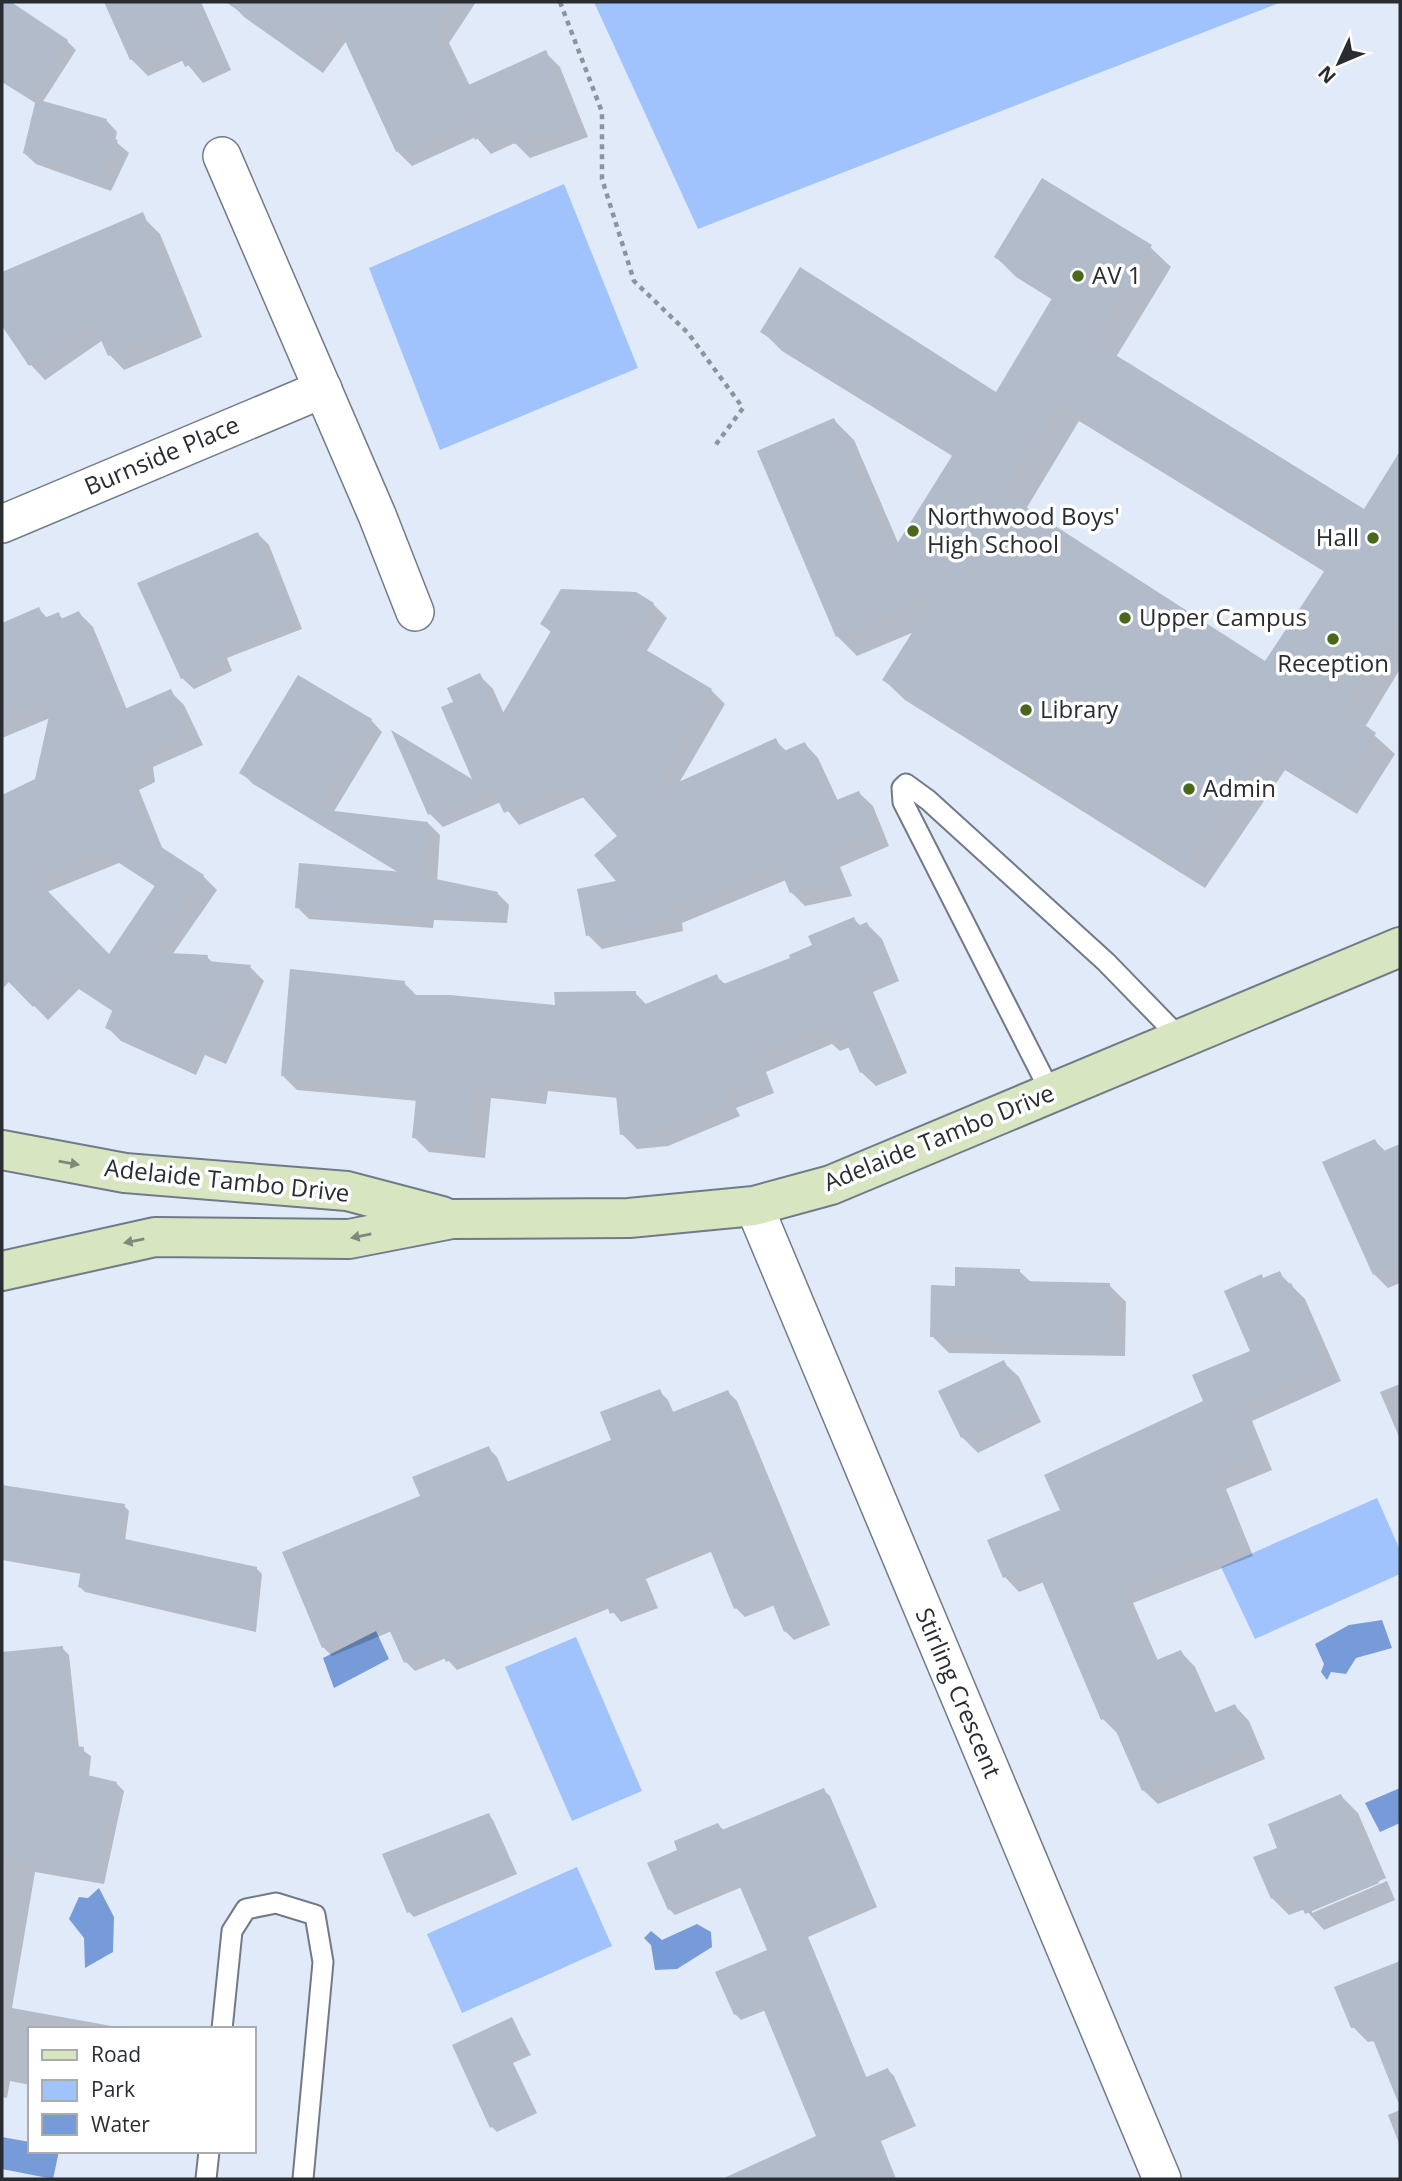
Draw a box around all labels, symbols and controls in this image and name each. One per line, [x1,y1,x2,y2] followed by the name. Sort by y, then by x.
[1304,28,1374,98] north arrow
[1312,60,1341,89] text: N
[1092,258,1141,291] place label: AV 1
[1070,268,1086,284] marker: AV 1
[79,407,244,502] street label: Burnside Place
[927,499,1120,560] place label: Northwood Boys' High School
[1316,520,1359,553] place label: Hall
[905,523,921,539] marker: Northwood Boys' High School
[1365,530,1381,546] marker: Hall
[1139,600,1307,633] place label: Upper Campus
[1117,610,1133,626] marker: Upper Campus
[1325,631,1341,647] marker: Reception
[1277,646,1389,679] place label: Reception
[1040,692,1119,725] place label: Library
[1018,702,1034,718] marker: Library
[1203,771,1276,804] place label: Admin
[1181,781,1197,797] marker: Admin
[818,1075,1059,1198] street label: Adelaide Tambo Drive
[103,1150,351,1209] street label: Adelaide Tambo Drive
[58,1158,80,1169] one-way arrow
[350,1231,372,1242] one-way arrow
[123,1236,145,1247] one-way arrow
[909,1602,1010,1783] street label: Stirling Crescent
[28,2027,256,2153] legend
[91,2040,141,2068] text: Road
[91,2075,135,2103] text: Park
[91,2110,150,2138] text: Water

